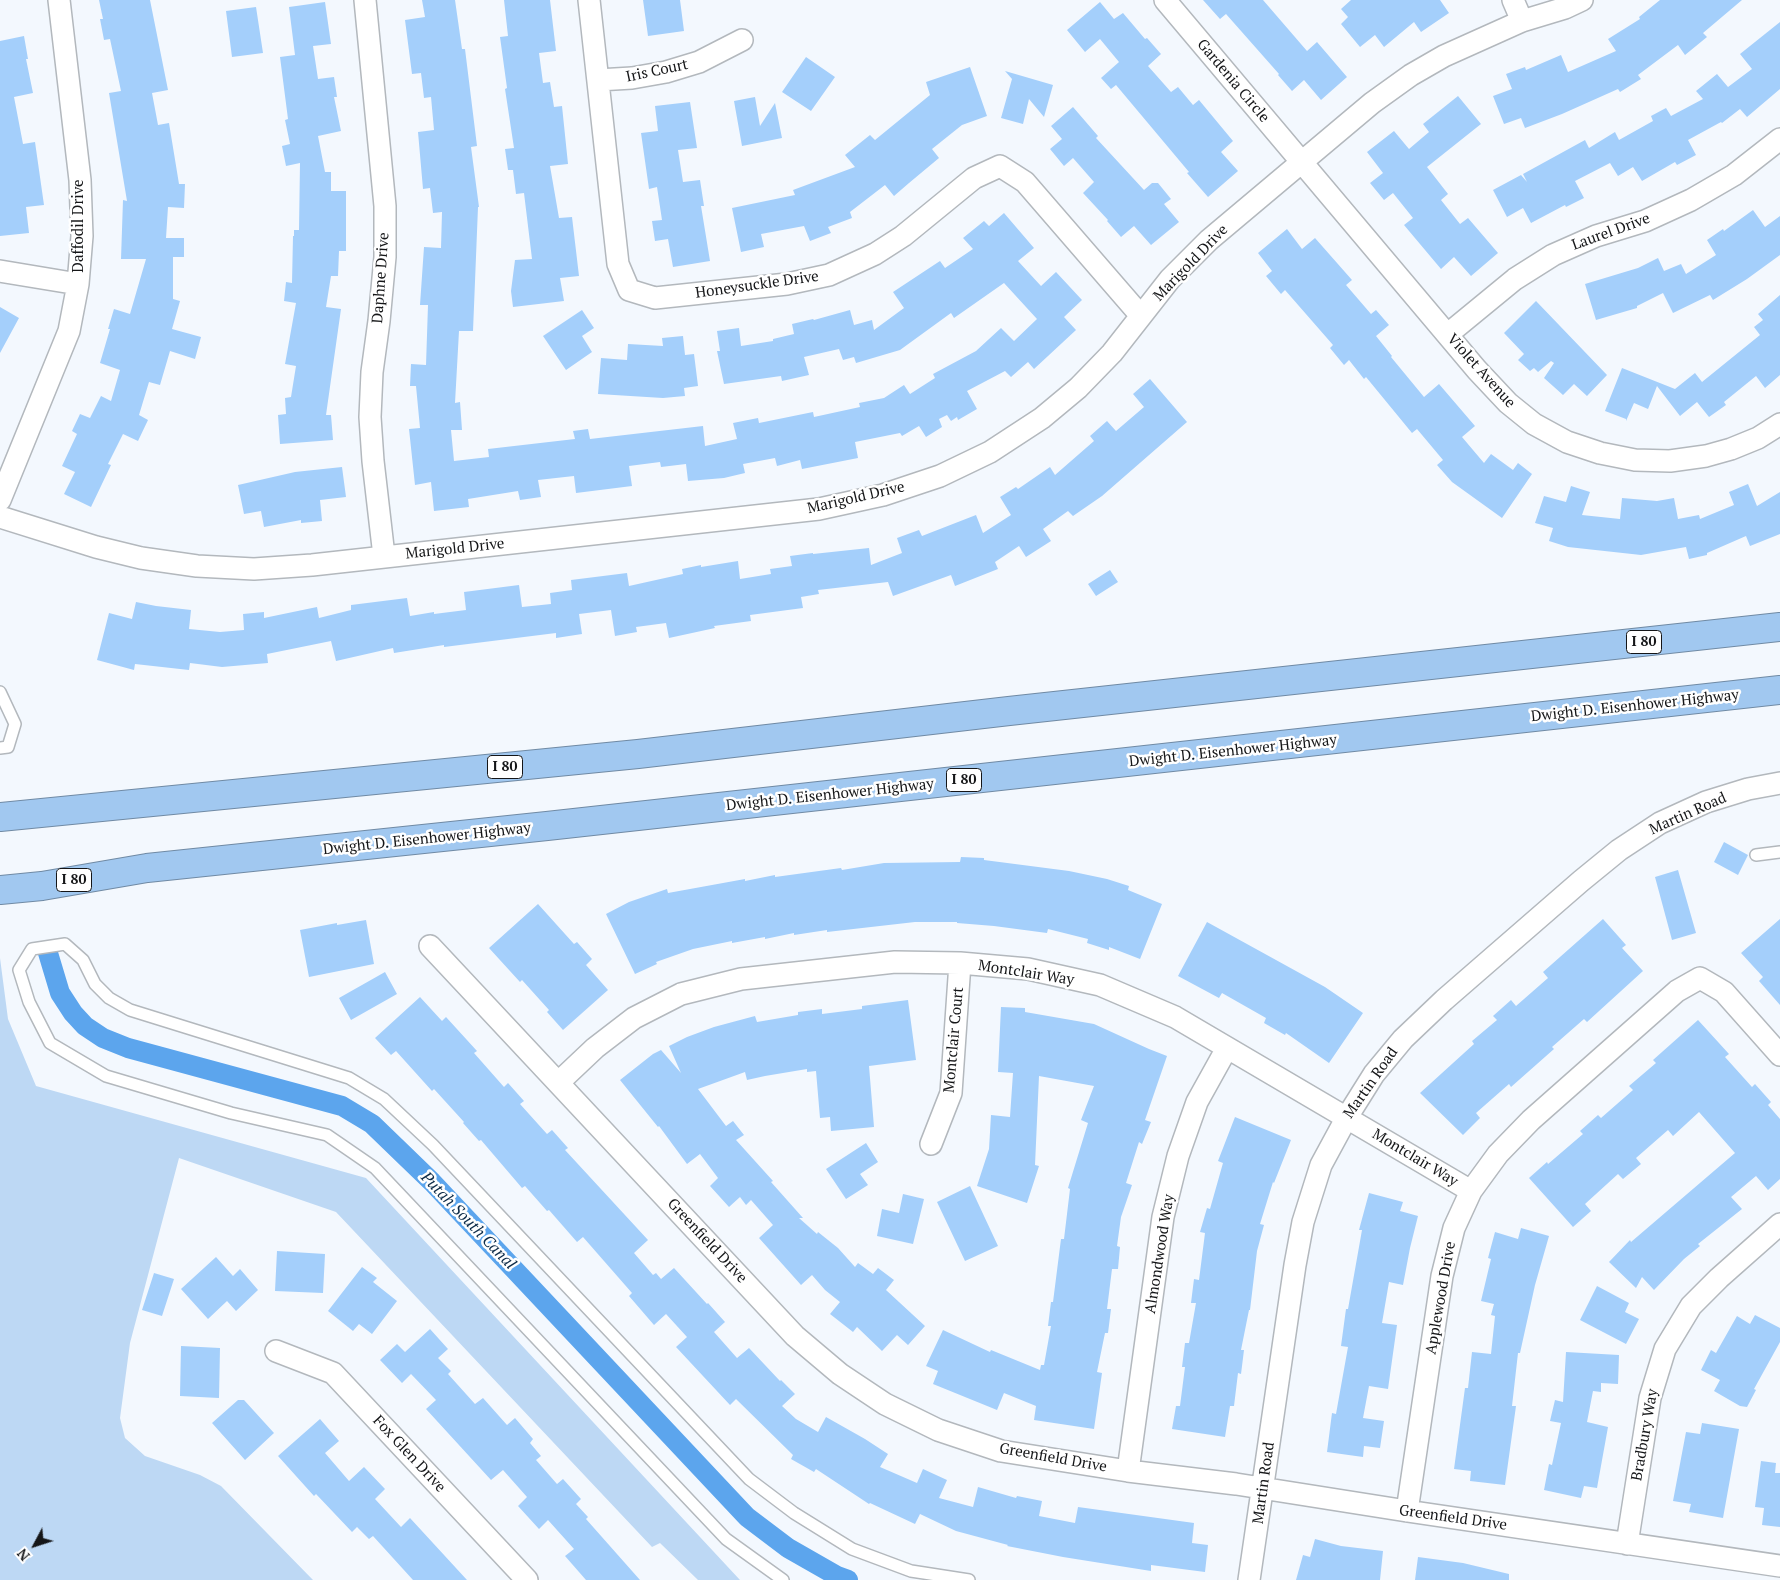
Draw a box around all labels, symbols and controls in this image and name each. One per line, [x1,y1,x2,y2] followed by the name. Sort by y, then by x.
[1193,36,1273,126] street label: Gardenia Circle
[624,56,690,86] street label: Iris Court
[70,179,88,273] street label: Daffodil Drive
[1570,210,1652,254] street label: Laurel Drive
[1150,221,1232,305] street label: Marigold Drive
[369,232,393,324] street label: Daphne Drive
[694,267,820,303] street label: Honeysuckle Drive
[1443,330,1519,412] street label: Violet Avenue
[806,478,906,518] street label: Marigold Drive
[405,535,505,563] street label: Marigold Drive
[1626,630,1662,654] road number: I 80
[1530,686,1740,726] street label: Dwight D. Eisenhower Highway
[1128,731,1338,771] street label: Dwight D. Eisenhower Highway
[488,756,522,779] road number: I 80
[946,768,982,792] road number: I 80
[725,775,935,815] street label: Dwight D. Eisenhower Highway
[1647,789,1729,839] street label: Martin Road
[322,819,532,859] street label: Dwight D. Eisenhower Highway
[56,868,92,892] road number: I 80
[977,957,1075,989] street label: Montclair Way
[940,986,968,1094] street label: Montclair Court
[1340,1044,1402,1122] street label: Martin Road
[1369,1125,1461,1191] street label: Montclair Way
[417,1168,519,1274] water label: Putah South Canal
[1142,1193,1178,1315] street label: Almondwood Way
[663,1195,751,1287] street label: Greenfield Drive
[1422,1240,1460,1356] street label: Applewood Drive
[1628,1388,1662,1482] street label: Bradbury Way
[369,1412,449,1496] street label: Fox Glen Drive
[998,1440,1108,1476] street label: Greenfield Drive
[1249,1441,1279,1525] street label: Martin Road
[1398,1502,1508,1534] street label: Greenfield Drive
[10,1520,60,1570] north arrow
[12,1545,34,1565] text: N

